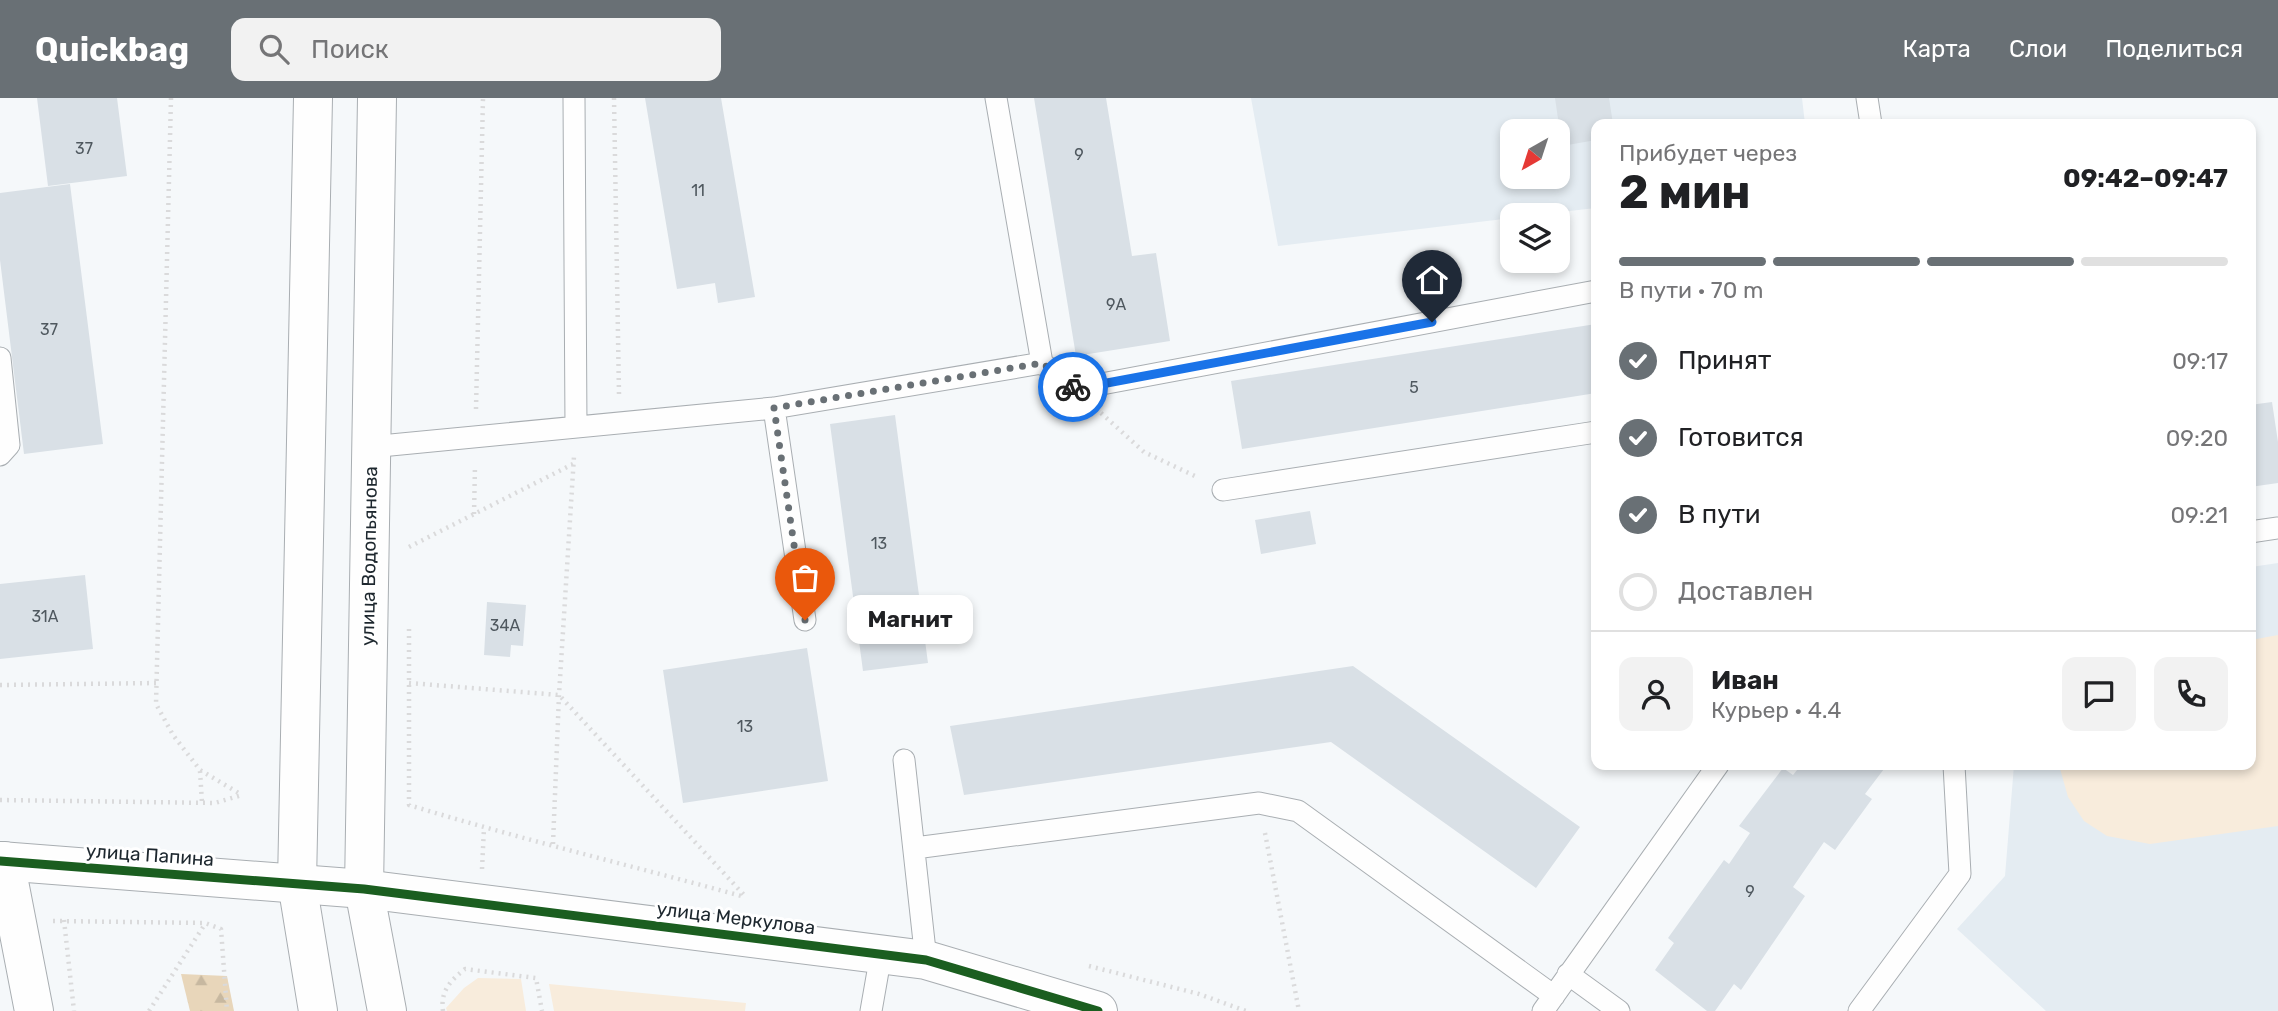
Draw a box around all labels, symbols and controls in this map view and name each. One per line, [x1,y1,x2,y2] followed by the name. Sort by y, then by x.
[231,18,721,81] search box
[35,30,189,69] text: Quickbag
[255,30,293,68] icon: search
[311,34,389,65] text: Поиск
[1902,35,1971,63] text: Карта
[2009,35,2067,63] text: Слои
[2105,35,2243,63] text: Поделиться
[1500,119,1570,189] north arrow
[1500,119,1570,273] map controls
[75,139,93,158] house number: 37
[1619,139,1797,167] text: Прибудет через
[1074,145,1084,164] house number: 9
[2063,163,2228,194] text: 09:42–09:47
[1619,165,1751,220] text: 2 мин
[691,181,705,200] house number: 11
[1500,203,1570,273] button: layers
[1402,250,1462,322] pin
[1413,261,1451,299] icon: home
[1619,276,1763,304] text: В пути · 70 m
[1106,295,1126,314] house number: 9А
[40,320,58,339] house number: 37
[1619,342,1657,380] icon: check
[1678,345,1771,376] text: Принят
[2172,347,2228,375] text: 09:17
[1038,352,1108,422] courier
[1054,368,1092,406] icon: bike
[1409,378,1419,397] house number: 5
[1619,419,1657,457] icon: check
[1678,422,1804,453] text: Готовится
[2166,424,2228,452] text: 09:20
[356,466,382,646] street label: улица Водопьянова
[1619,496,1657,534] icon: check
[1678,499,1761,530] text: В пути
[2171,501,2228,529] text: 09:21
[871,534,887,553] house number: 13
[775,548,835,620] pin
[786,559,824,597] icon: bag
[1678,576,1813,607] text: Доставлен
[847,596,973,644] callout: Магнит
[867,605,953,633] text: Магнит
[32,607,59,626] house number: 31А
[490,616,520,635] house number: 34А
[1619,657,1693,731] button: person
[2062,657,2136,731] button: chat
[2154,657,2228,731] button: phone
[1711,665,1779,696] text: Иван
[1711,696,1842,724] text: Курьер · 4.4
[737,717,753,736] house number: 13
[85,839,215,871] street label: улица Папина
[1745,882,1755,901] house number: 9
[655,897,817,939] street label: улица Меркулова

